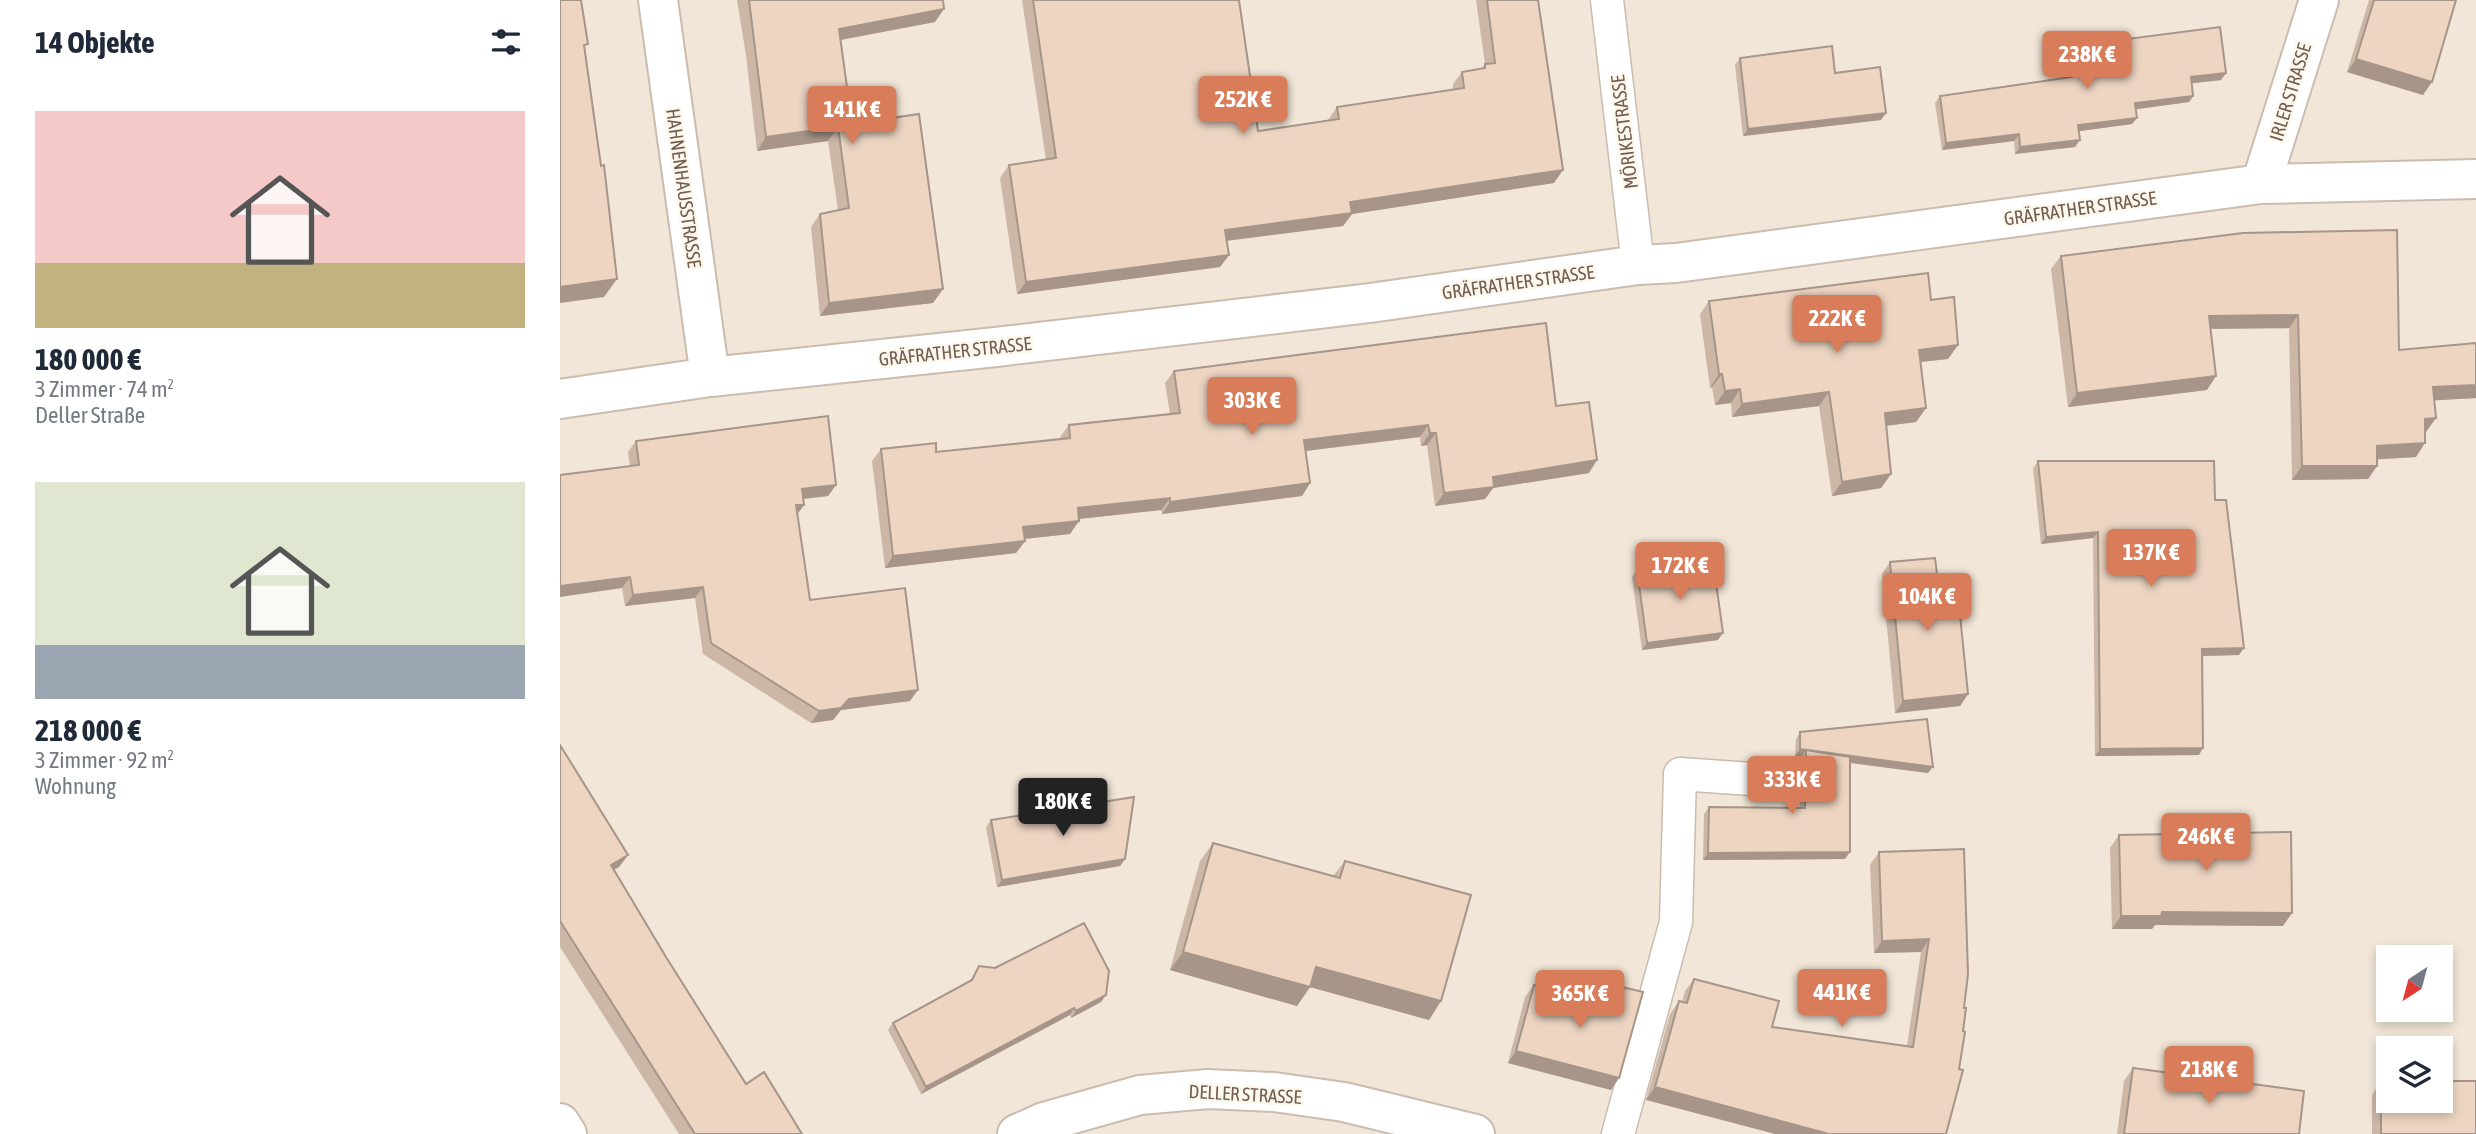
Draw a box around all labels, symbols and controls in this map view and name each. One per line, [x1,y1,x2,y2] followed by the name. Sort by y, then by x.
[487,23,525,61] icon: filters
[35,25,155,59] text: 14 Objekte
[2030,32,2144,91] pin: 238K €
[2265,40,2315,144] street label: IRLER STRASSE
[2058,41,2116,67] text: 238K €
[1606,74,1642,190] street label: MÖRIKESTRASSE
[1186,76,1300,136] pin: 252K €
[795,86,909,146] pin: 141K €
[1214,86,1272,112] text: 252K €
[823,96,881,122] text: 141K €
[662,107,706,269] street label: HAHNENHAUSSTRASSE
[217,157,343,283] icon: home
[2003,186,2157,230] street label: GRÄFRATHER STRASSE
[1441,260,1595,304] street label: GRÄFRATHER STRASSE
[1780,296,1894,355] pin: 222K €
[1808,305,1866,331] text: 222K €
[878,332,1032,370] street label: GRÄFRATHER STRASSE
[35,342,141,376] text: 180 000 €
[35,376,174,402] text: 3 Zimmer · 74 m²
[1195,378,1309,437] pin: 303K €
[1223,387,1281,413] text: 303K €
[35,402,145,428] text: Deller Straße
[217,528,343,654] icon: home
[2094,530,2208,589] pin: 137K €
[2122,539,2180,565] text: 137K €
[1623,542,1737,602] pin: 172K €
[1651,552,1709,578] text: 172K €
[1870,574,1984,633] pin: 104K €
[1898,583,1956,609] text: 104K €
[35,713,141,747] text: 218 000 €
[35,747,174,773] text: 3 Zimmer · 92 m²
[1735,756,1849,816] pin: 333K €
[1763,766,1821,792] text: 333K €
[35,773,116,799] text: Wohnung
[1006,778,1120,838] pin: 180K €
[1034,788,1092,814] text: 180K €
[2149,814,2263,873] pin: 246K €
[2177,823,2235,849] text: 246K €
[2376,945,2454,1022] north arrow
[2376,945,2453,1113] map controls
[1523,970,1637,1030] pin: 365K €
[1785,970,1899,1029] pin: 441K €
[1813,979,1871,1005] text: 441K €
[1551,980,1609,1006] text: 365K €
[2376,1036,2453,1113] button: layers
[2152,1046,2266,1106] pin: 218K €
[2180,1056,2238,1082] text: 218K €
[1188,1080,1302,1108] street label: DELLER STRASSE

